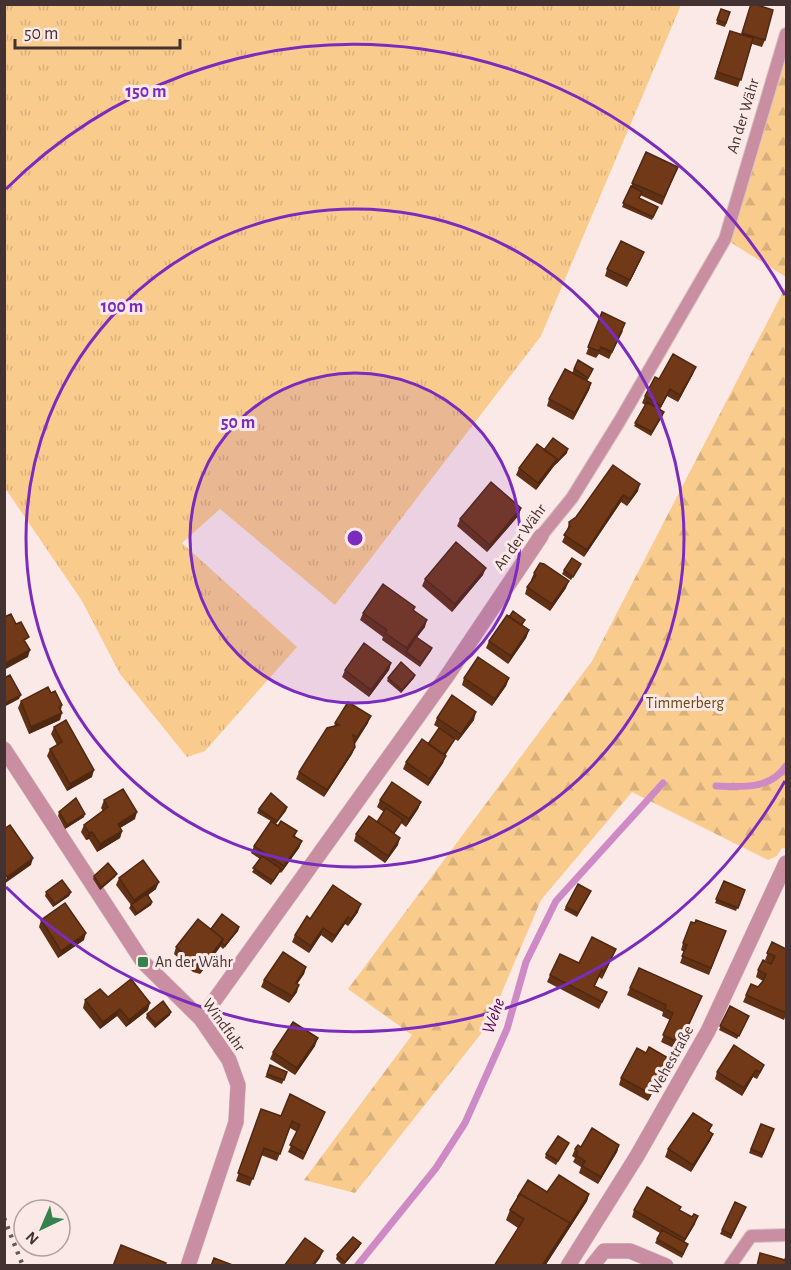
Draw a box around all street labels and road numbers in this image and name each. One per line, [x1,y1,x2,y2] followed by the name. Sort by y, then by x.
[724,76,762,155] street label: An der Währ
[491,500,550,573] street label: An der Währ
[200,996,249,1055] street label: Windfuhr
[646,1023,696,1097] street label: Wehestraße

